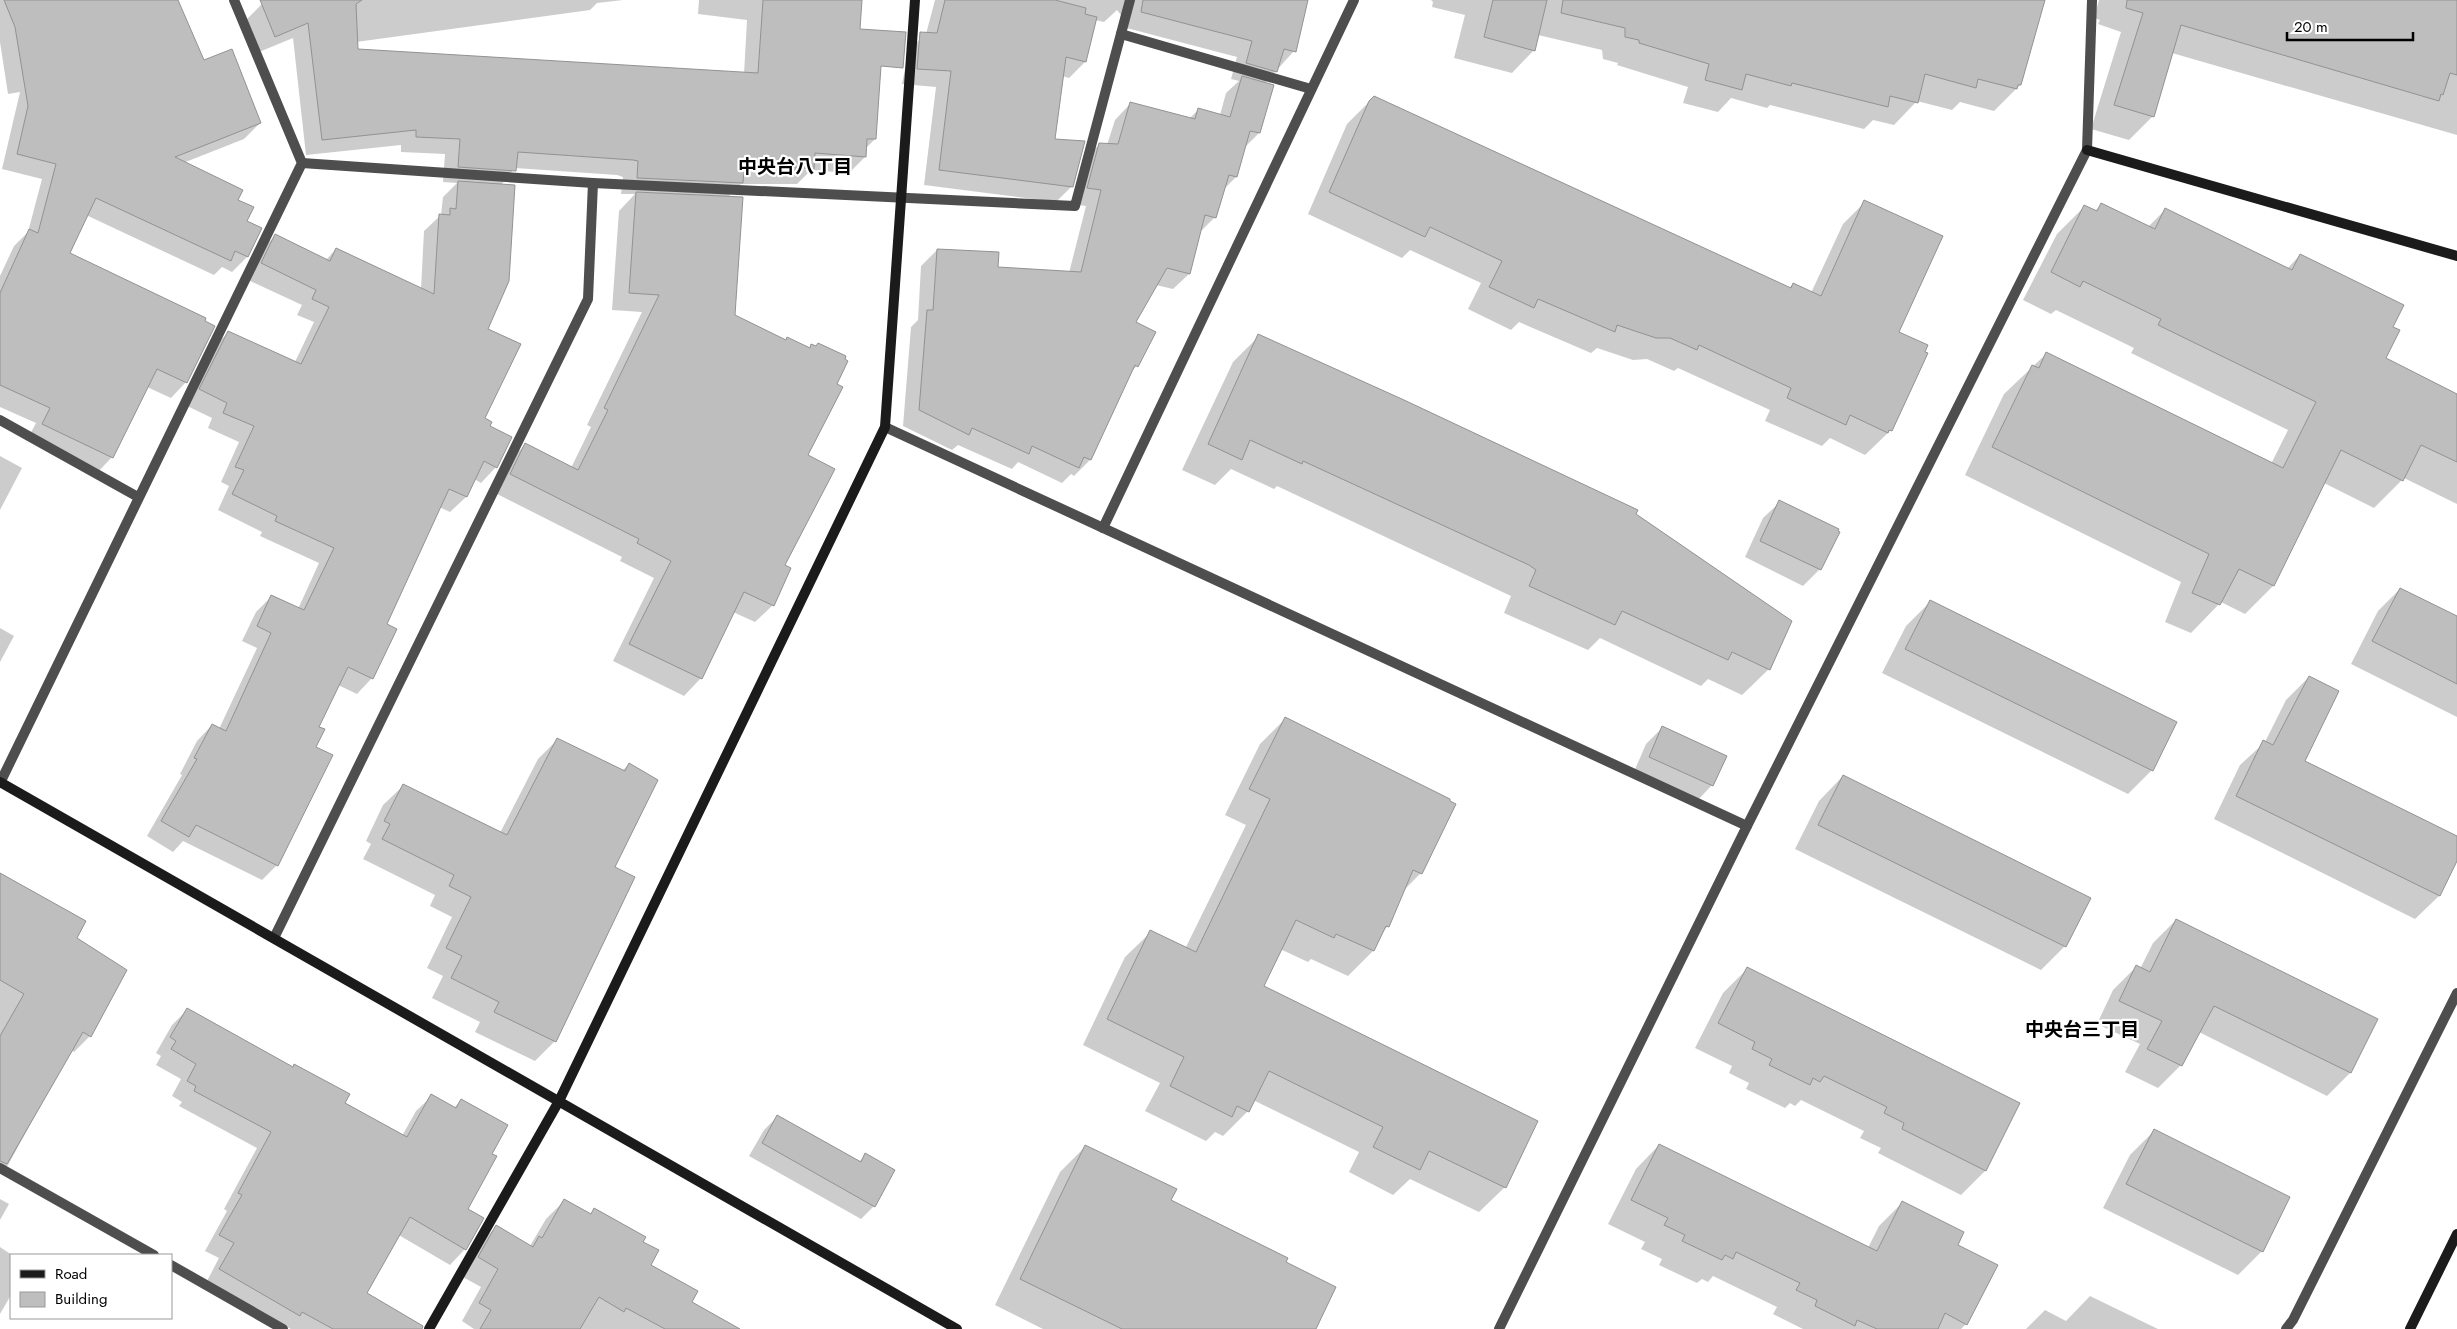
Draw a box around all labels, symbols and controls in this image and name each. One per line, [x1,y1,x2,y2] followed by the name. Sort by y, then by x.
[2287,10,2413,42] scale bar
[2294,16,2328,38] text: 20 m
[738,153,852,180] district label: 中央台八丁目
[2025,1016,2139,1043] district label: 中央台三丁目
[10,1254,172,1319] legend
[55,1263,87,1285] text: Road
[55,1288,107,1310] text: Building

